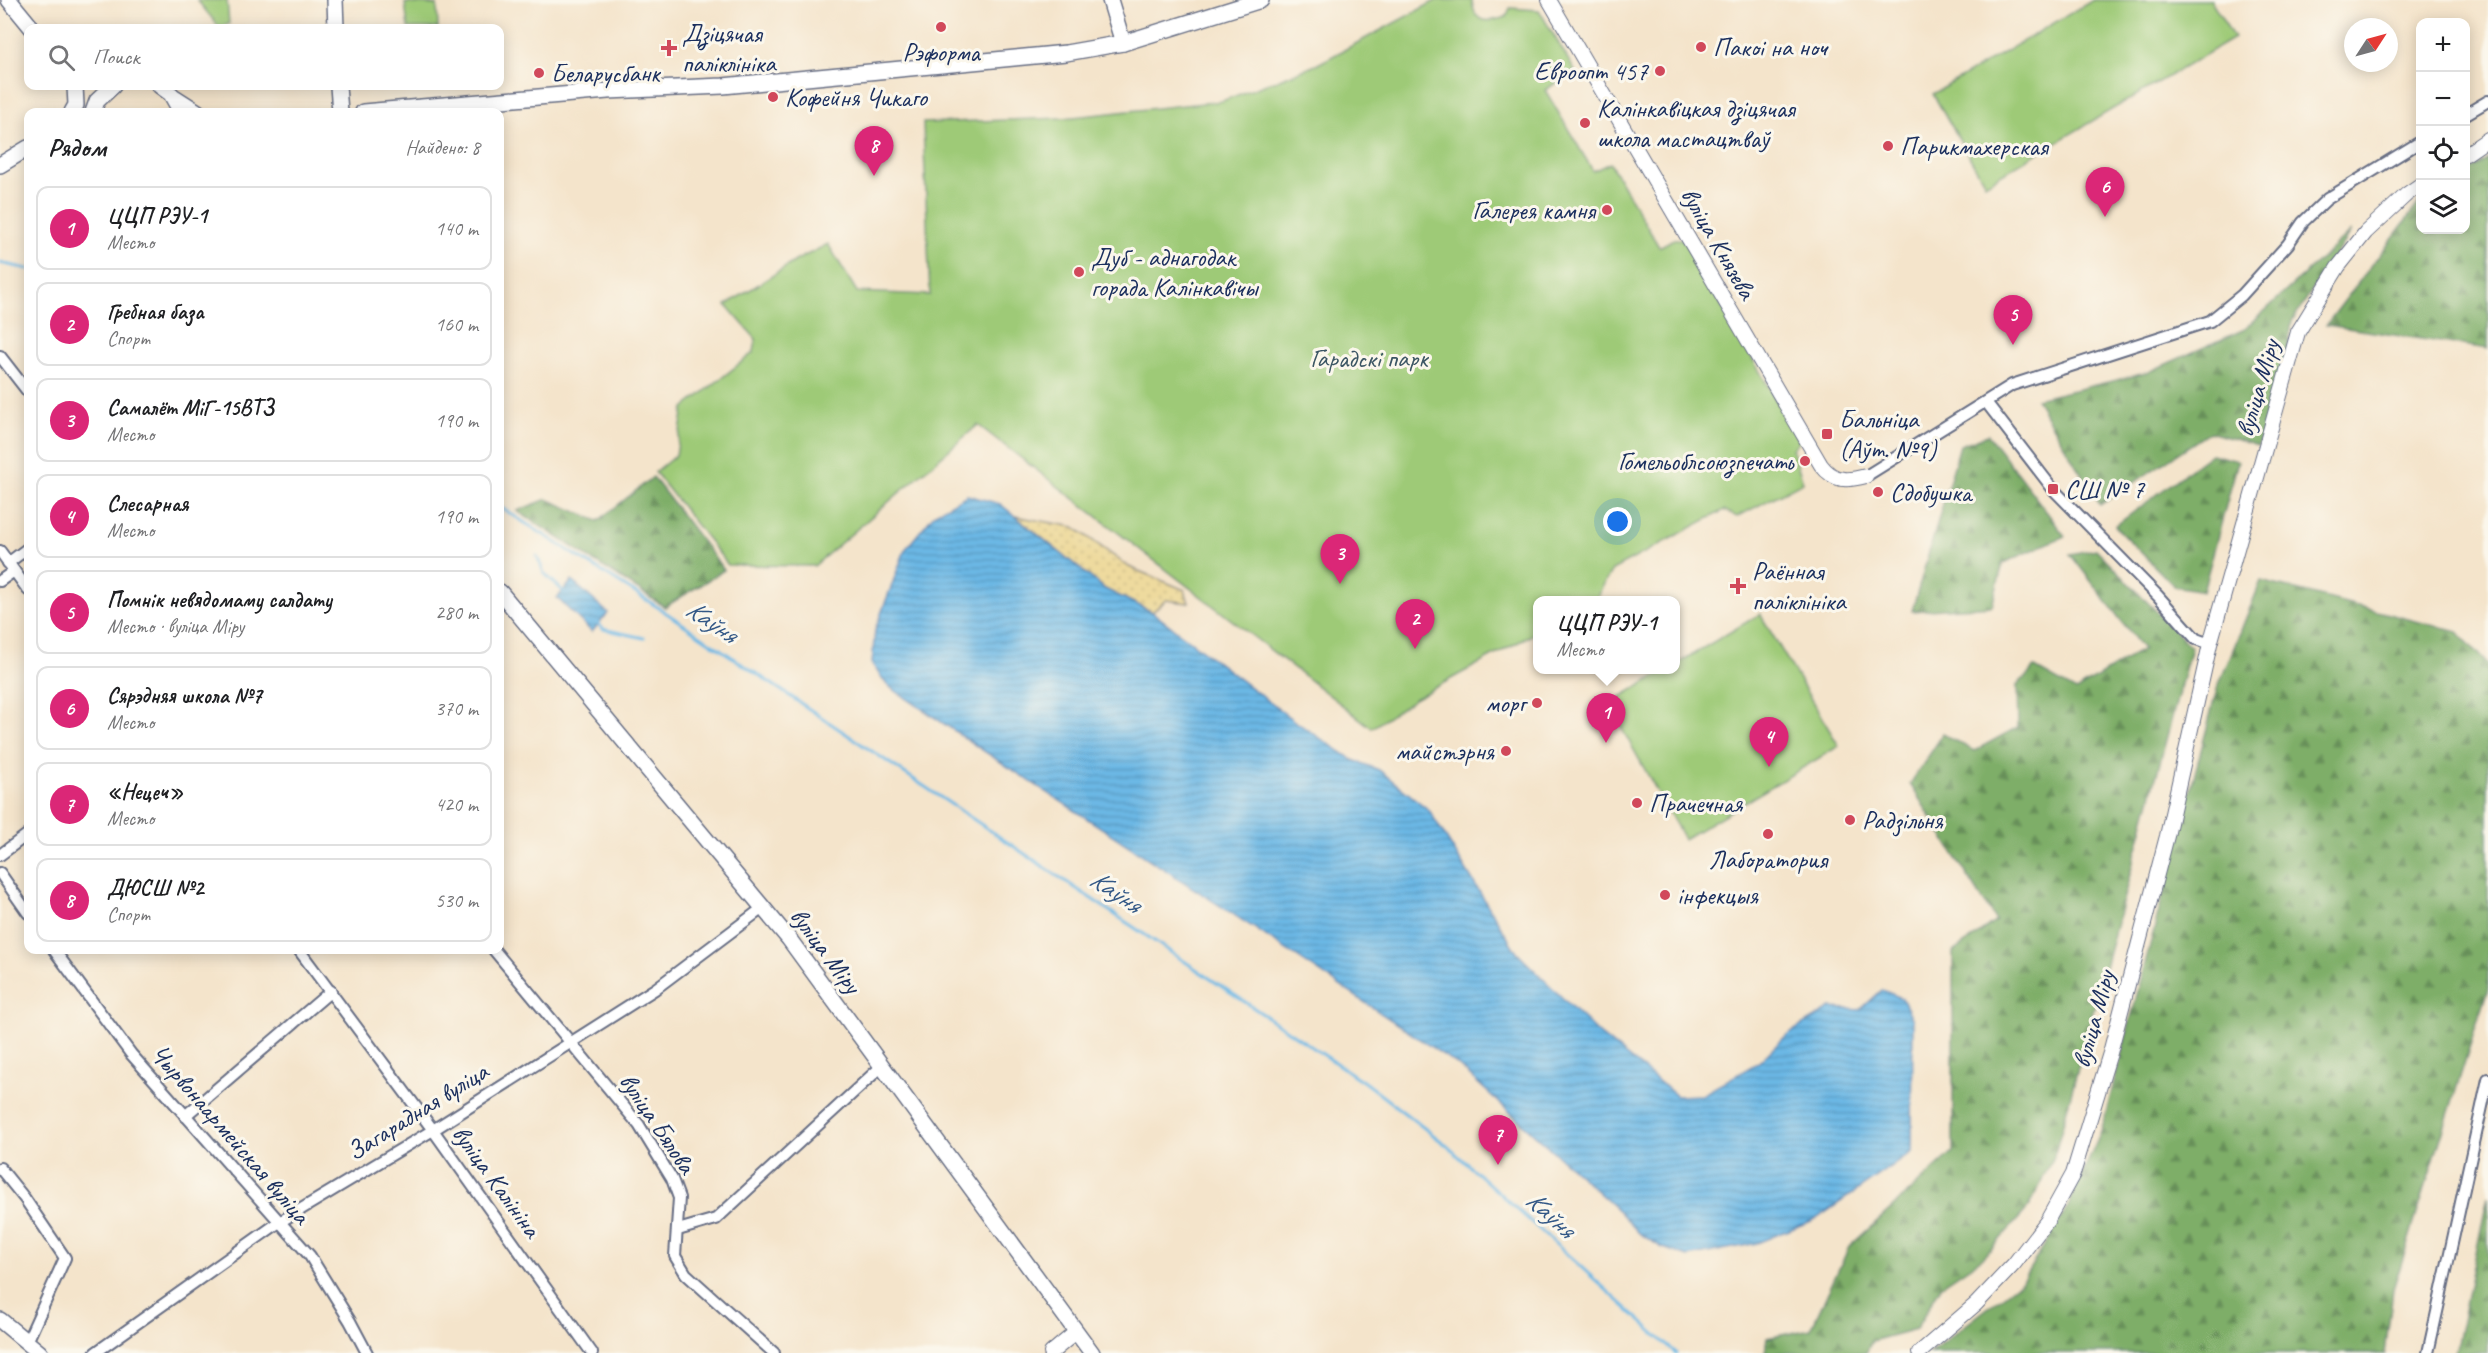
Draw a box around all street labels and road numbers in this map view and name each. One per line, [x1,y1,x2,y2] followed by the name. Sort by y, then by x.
[1673,181,1765,307] street label: вуліца Князева
[2228,334,2288,440] street label: вуліца Міру
[783,901,870,1002] street label: вуліца Міру
[2065,965,2123,1071] street label: вуліца Міру
[144,1038,319,1232] street label: Чырвонаармейская вуліца
[340,1054,495,1168] street label: Загарадная вуліца
[612,1066,704,1181] street label: вуліца Бялова
[445,1119,549,1245] street label: вуліца Калініна

